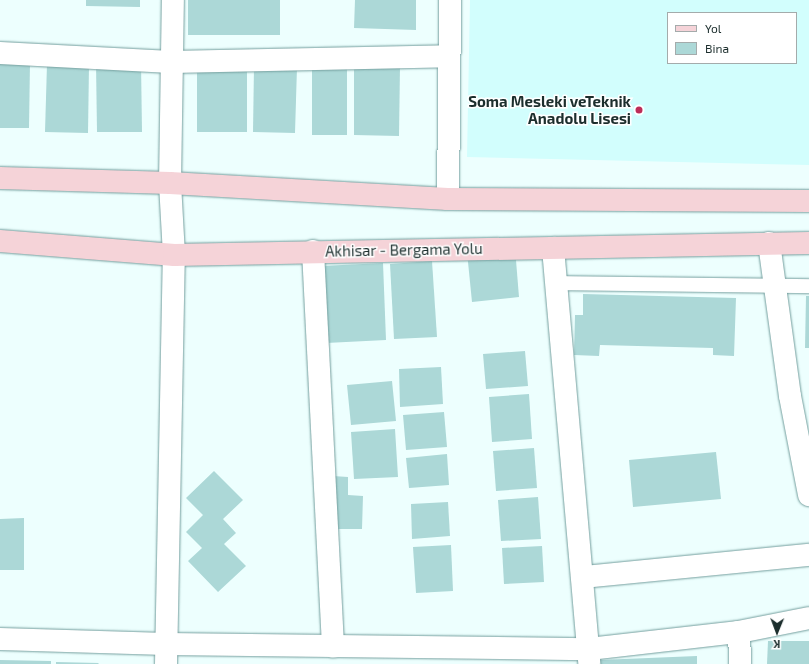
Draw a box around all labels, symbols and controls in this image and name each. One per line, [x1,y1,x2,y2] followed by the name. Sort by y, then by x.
[667,12,797,64] legend
[705,21,721,35] text: Yol
[705,41,729,55] text: Bina
[468,92,631,127] place label: Soma Mesleki veTeknik Anadolu Lisesi
[634,105,644,115] marker: Soma Mesleki veTeknik Anadolu Lisesi
[325,240,483,260] street label: Akhisar - Bergama Yolu
[757,612,797,652] north arrow
[773,638,780,651] text: K

